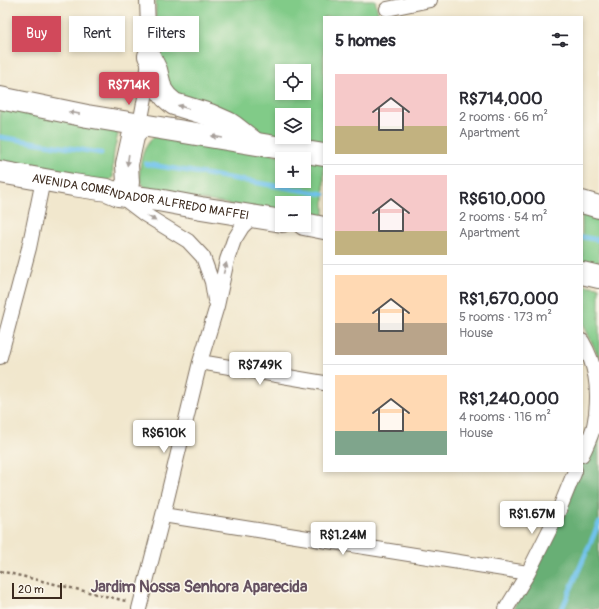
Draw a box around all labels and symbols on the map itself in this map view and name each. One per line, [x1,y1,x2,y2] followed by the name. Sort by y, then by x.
[96,72,162,106] pin: R$714K
[177,104,189,110] one-way arrow
[68,110,81,116] one-way arrow
[210,134,223,140] one-way arrow
[125,154,131,166] one-way arrow
[31,171,250,224] street label: AVENIDA COMENDADOR ALFREDO MAFFEI
[146,214,156,222] one-way arrow
[222,262,228,274] one-way arrow
[227,352,293,386] pin: R$749K
[131,420,197,454] pin: R$610K
[495,501,569,535] pin: R$1.67M
[306,522,380,556] pin: R$1.24M
[91,577,308,597] district label: Jardim Nossa Senhora Aparecida
[12,581,62,600] scale bar

